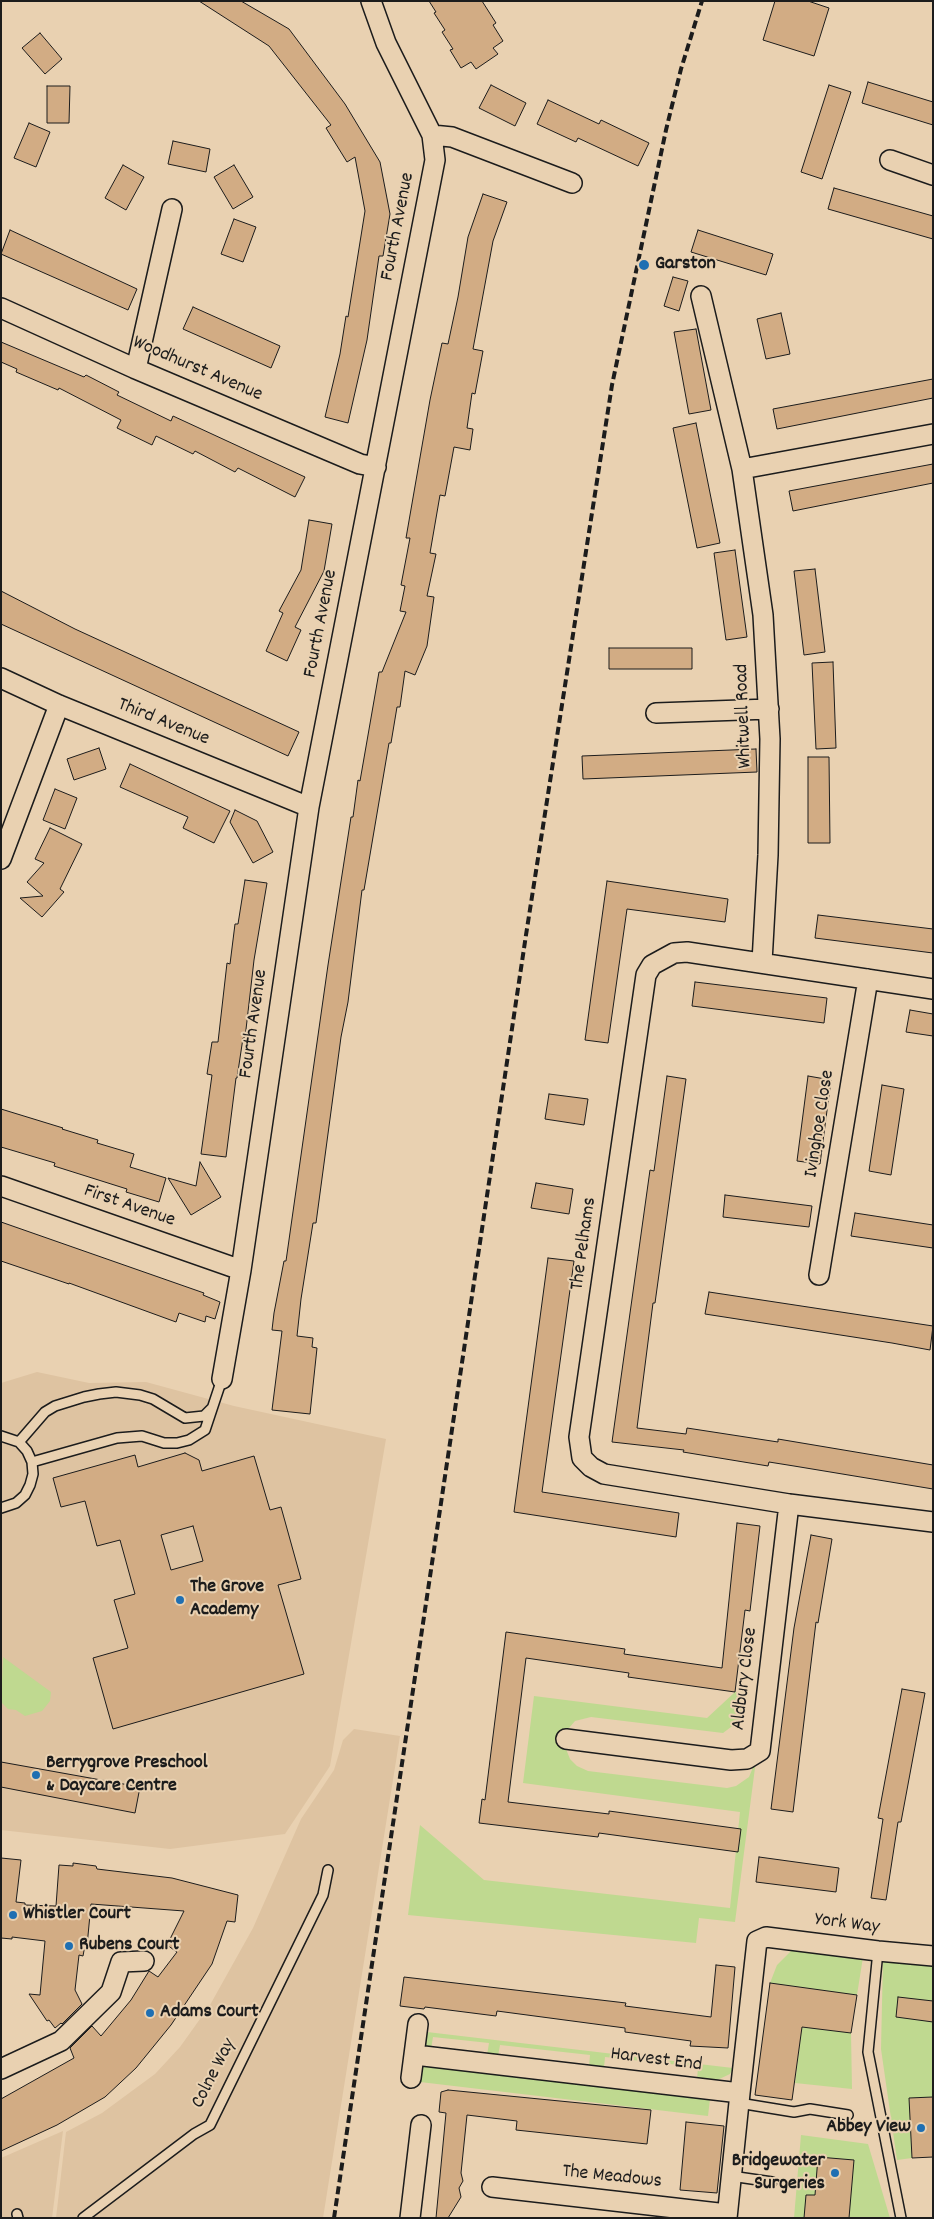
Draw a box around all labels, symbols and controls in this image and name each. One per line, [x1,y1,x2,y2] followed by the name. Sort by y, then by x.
[377,171,421,283] street label: Fourth Avenue
[655,253,716,277] place label: Garston
[637,258,651,272] marker: Garston
[128,332,266,408] street label: Woodhurst Avenue
[300,568,344,680] street label: Fourth Avenue
[731,663,759,769] street label: Whitwell Road
[114,694,212,752] street label: Third Avenue
[235,968,275,1080] street label: Fourth Avenue
[801,1069,841,1179] street label: Ivinghoe Close
[80,1180,178,1234] street label: First Avenue
[567,1196,603,1292] street label: The Pelhams
[190,1576,264,1623] place label: The Grove Academy
[174,1594,186,1606] marker: The Grove Academy
[728,1626,764,1732] street label: Aldbury Close
[46,1752,207,1799] place label: Berrygrove Preschool & Daycare Centre
[30,1769,42,1781] marker: Berrygrove Preschool & Daycare Centre
[23,1903,131,1927] place label: Whistler Court
[7,1909,19,1921] marker: Whistler Court
[813,1909,881,1941] street label: York Way
[79,1934,179,1958] place label: Rubens Court
[63,1940,75,1952] marker: Rubens Court
[160,2001,259,2025] place label: Adams Court
[144,2007,156,2019] marker: Adams Court
[187,2035,243,2113] street label: Colne Way
[609,2043,703,2079] street label: Harvest End
[826,2116,911,2140] place label: Abbey View
[915,2122,927,2134] marker: Abbey View
[732,2150,825,2197] place label: Bridgewater Surgeries
[561,2161,663,2195] street label: The Meadows
[829,2167,841,2179] marker: Bridgewater Surgeries

